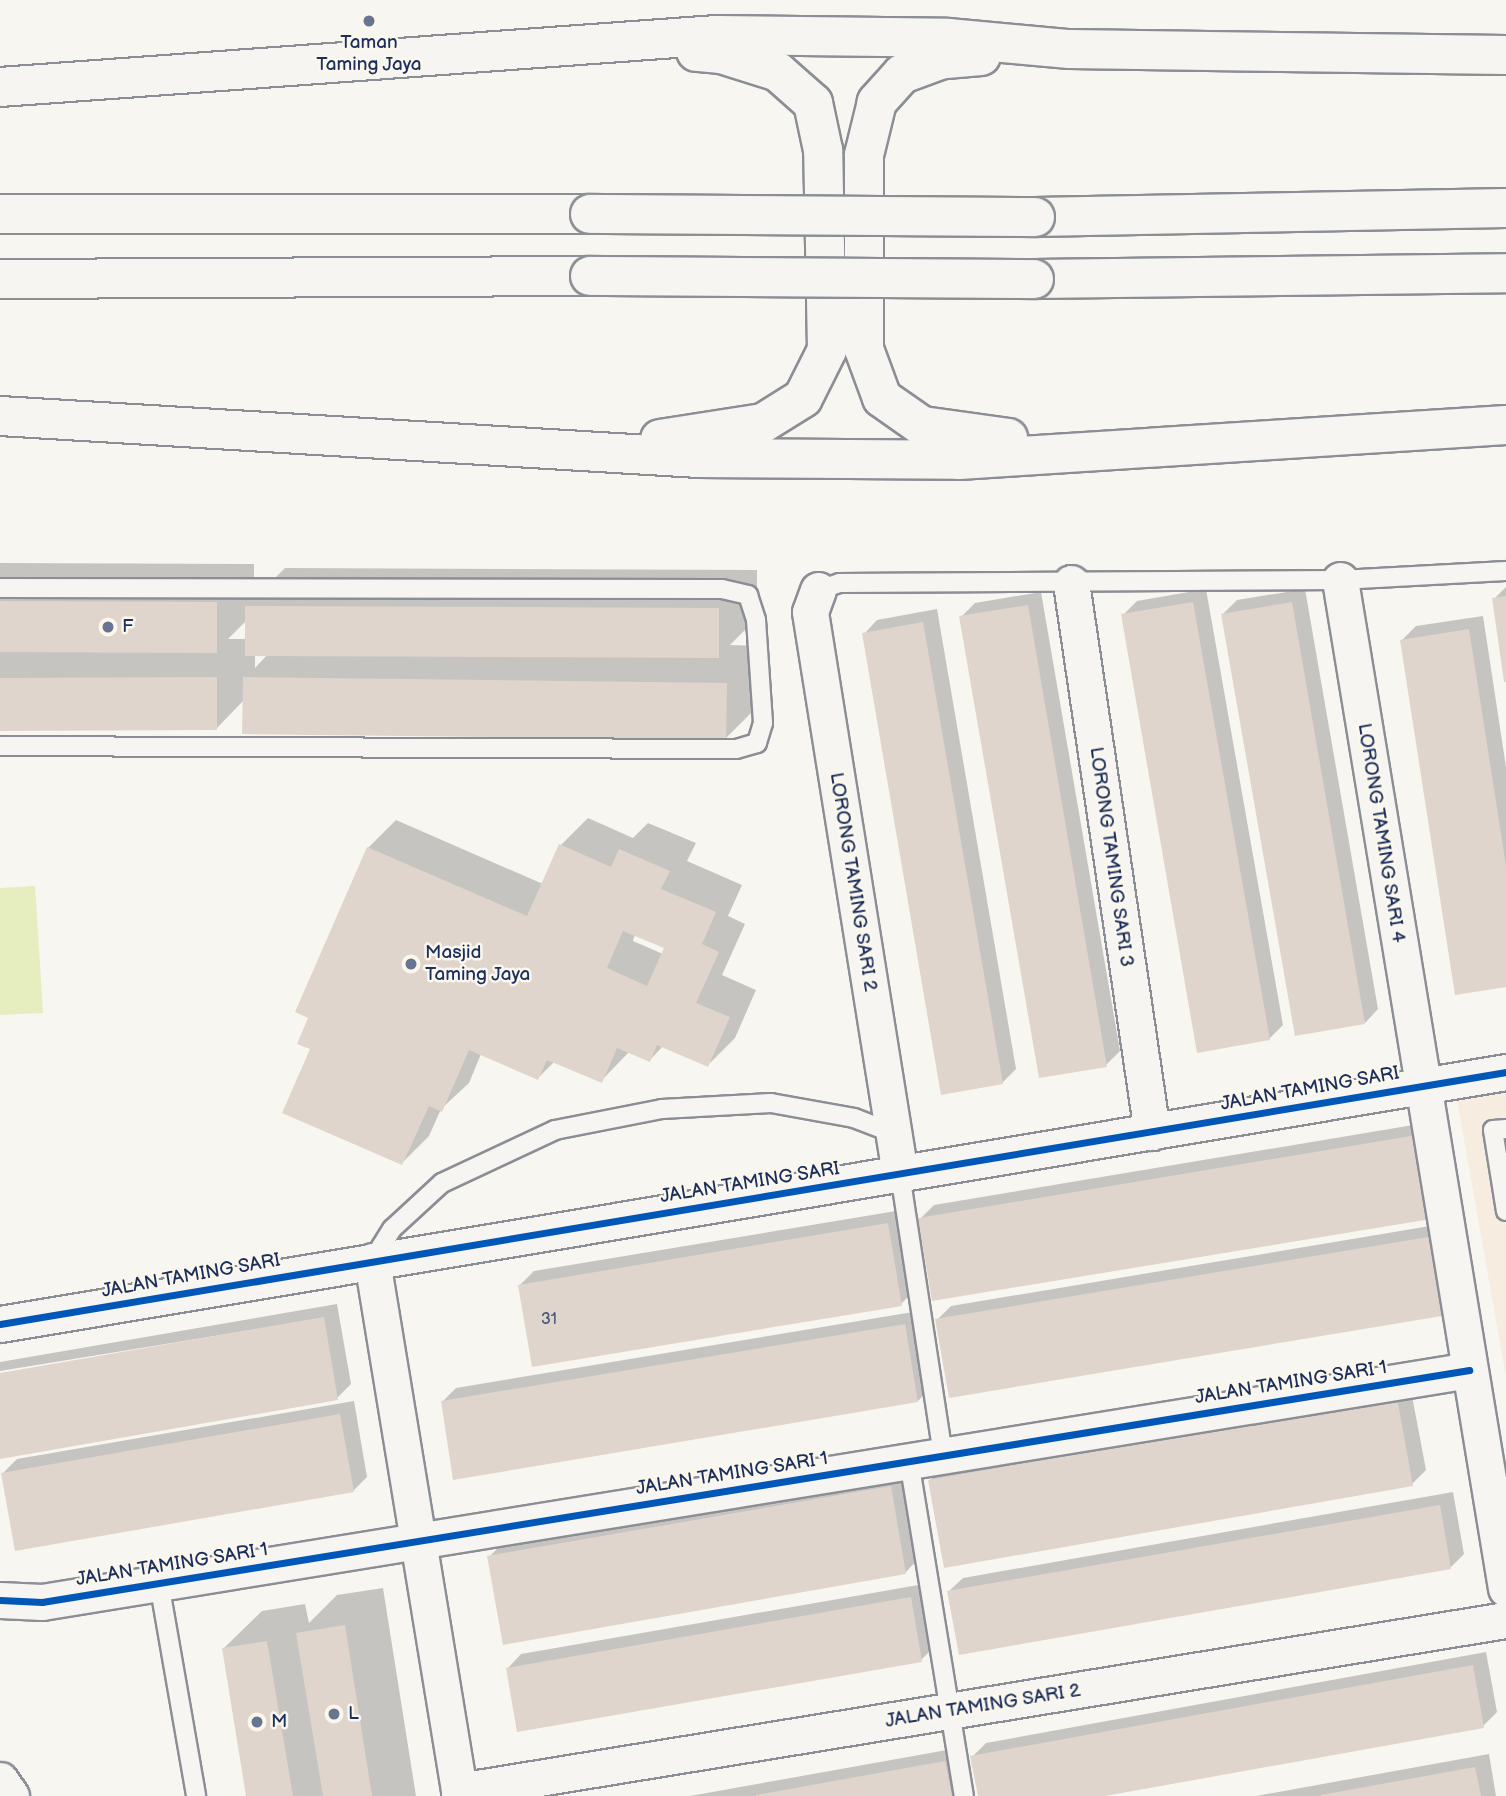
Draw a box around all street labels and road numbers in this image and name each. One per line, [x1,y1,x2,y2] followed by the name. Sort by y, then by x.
[1352,721,1410,945] street label: LORONG TAMING SARI 4
[1084,745,1138,969] street label: LORONG TAMING SARI 3
[824,770,882,994] street label: LORONG TAMING SARI 2
[1218,1062,1402,1116] street label: JALAN TAMING SARI
[658,1157,842,1209] street label: JALAN TAMING SARI
[99,1249,283,1303] street label: JALAN TAMING SARI
[1193,1357,1389,1409] street label: JALAN TAMING SARI 1
[634,1448,830,1500] street label: JALAN TAMING SARI 1
[74,1539,270,1591] street label: JALAN TAMING SARI 1
[883,1679,1083,1733] street label: JALAN TAMING SARI 2

